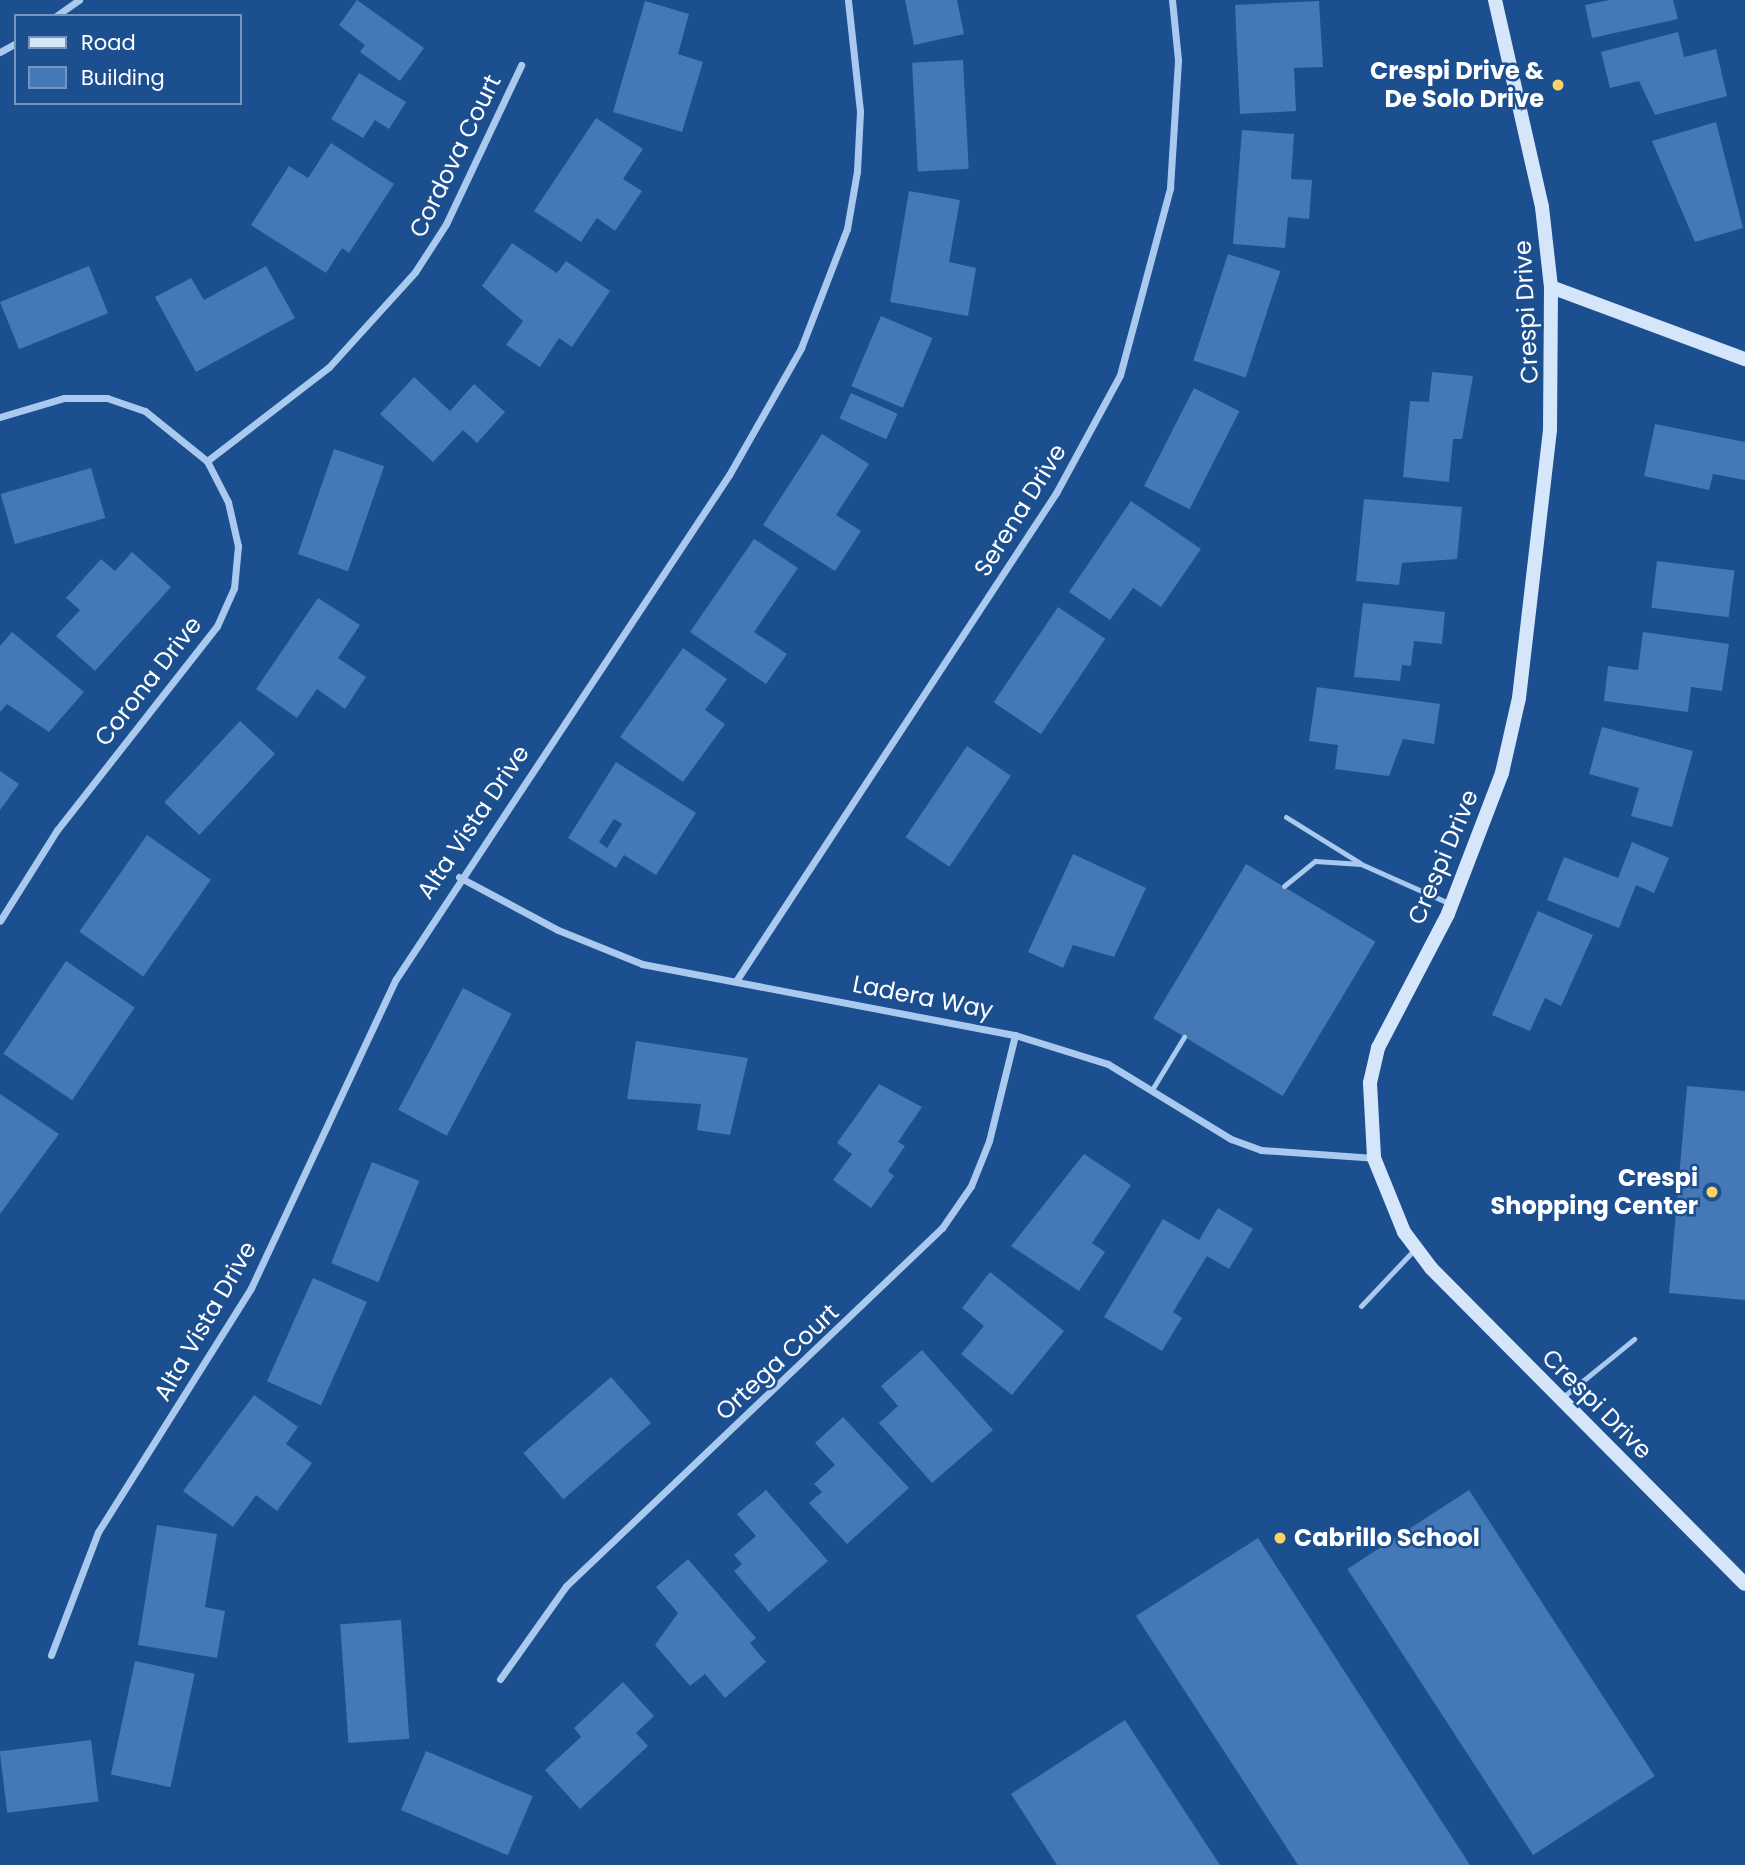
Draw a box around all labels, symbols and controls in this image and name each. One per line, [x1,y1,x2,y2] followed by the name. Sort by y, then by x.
[14,14,242,105] legend
[81,28,136,57] text: Road
[1370,57,1544,113] place label: Crespi Drive & De Solo Drive
[81,63,165,92] text: Building
[403,70,507,242] street label: Cordova Court
[1550,77,1566,93] marker: Crespi Drive & De Solo Drive
[1508,240,1544,384] street label: Crespi Drive
[968,438,1072,582] street label: Serena Drive
[89,611,207,751] street label: Corona Drive
[411,739,535,905] street label: Alta Vista Drive
[1402,785,1484,929] street label: Crespi Drive
[850,969,996,1025] street label: Ladera Way
[1490,1164,1698,1220] place label: Crespi Shopping Center
[1704,1184,1720,1200] marker: Crespi Shopping Center
[148,1236,262,1406] street label: Alta Vista Drive
[710,1298,844,1426] street label: Ortega Court
[1536,1343,1658,1465] street label: Crespi Drive
[1294,1524,1480,1552] place label: Cabrillo School
[1272,1530,1288,1546] marker: Cabrillo School

